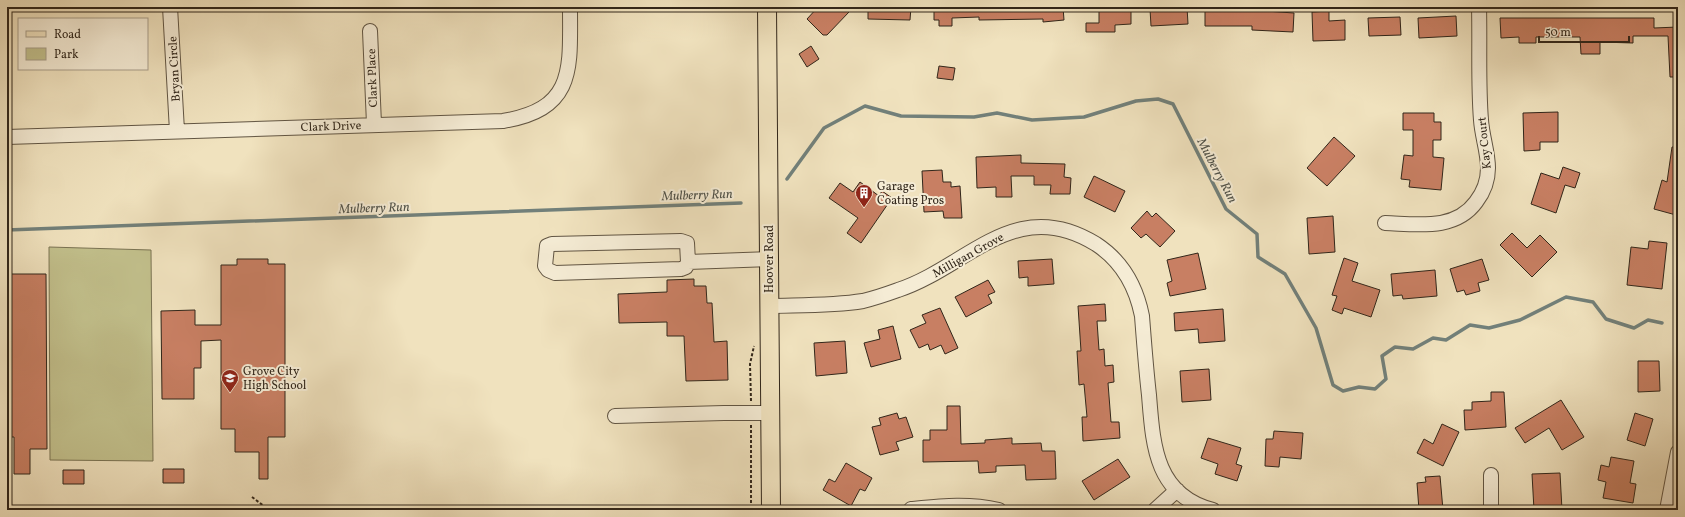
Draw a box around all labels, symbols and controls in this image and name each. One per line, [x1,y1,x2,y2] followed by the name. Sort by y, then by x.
[18,18,148,70] legend
[1539,18,1629,44] scale bar
[1545,25,1571,41] text: 50 m
[54,27,81,43] text: Road
[165,36,185,102] street label: Bryan Circle
[54,47,79,63] text: Park
[364,48,382,108] street label: Clark Place
[1474,116,1496,170] street label: Kay Court
[300,118,362,136] street label: Clark Drive
[1191,135,1241,207] water label: Mulberry Run
[877,179,944,209] place label: Garage Coating Pros
[854,183,874,208] building icon: Garage Coating Pros
[660,186,733,206] water label: Mulberry Run
[337,199,410,219] water label: Mulberry Run
[762,225,778,293] street label: Hoover Road
[930,230,1007,282] street label: Milligan Grove
[243,364,307,394] place label: Grove City High School
[220,368,240,393] school or university icon: Grove City High School

